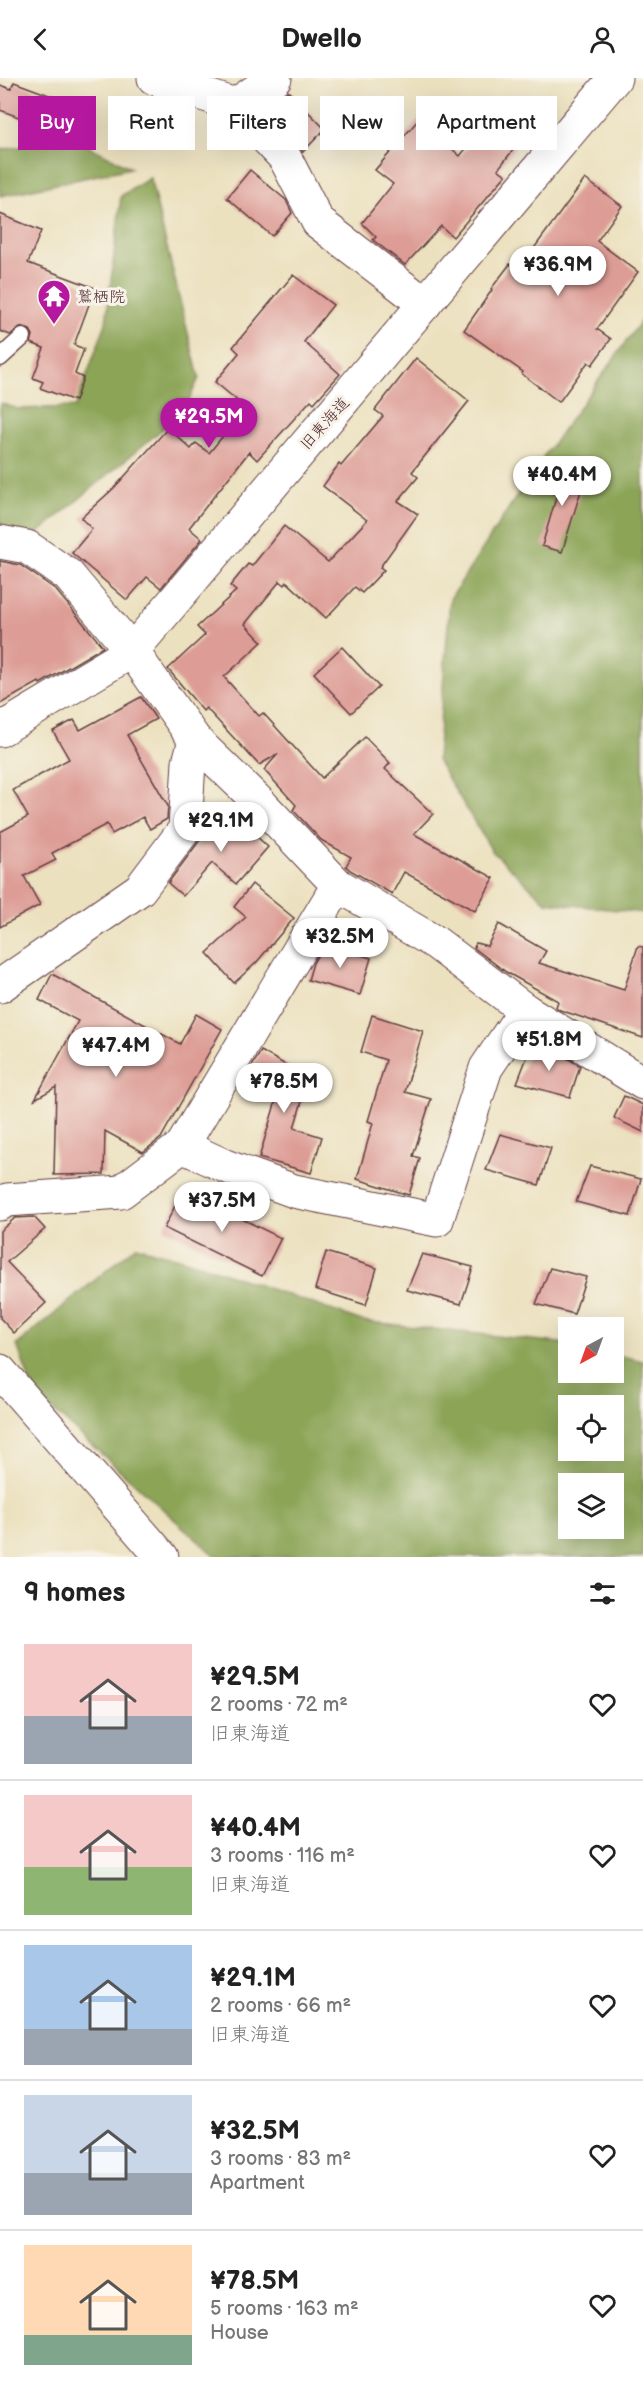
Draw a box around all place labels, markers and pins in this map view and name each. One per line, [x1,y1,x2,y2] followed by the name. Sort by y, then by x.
[509,246,607,297] pin: ¥36.9M
[36,278,72,325] temple icon: 鷲栖院
[77,288,125,307] place label: 鷲栖院
[160,398,258,449] pin: ¥29.5M
[513,456,611,507] pin: ¥40.4M
[172,802,270,853] pin: ¥29.1M
[291,918,389,969] pin: ¥32.5M
[500,1021,598,1072] pin: ¥51.8M
[67,1027,165,1078] pin: ¥47.4M
[235,1063,333,1114] pin: ¥78.5M
[173,1182,271,1233] pin: ¥37.5M

